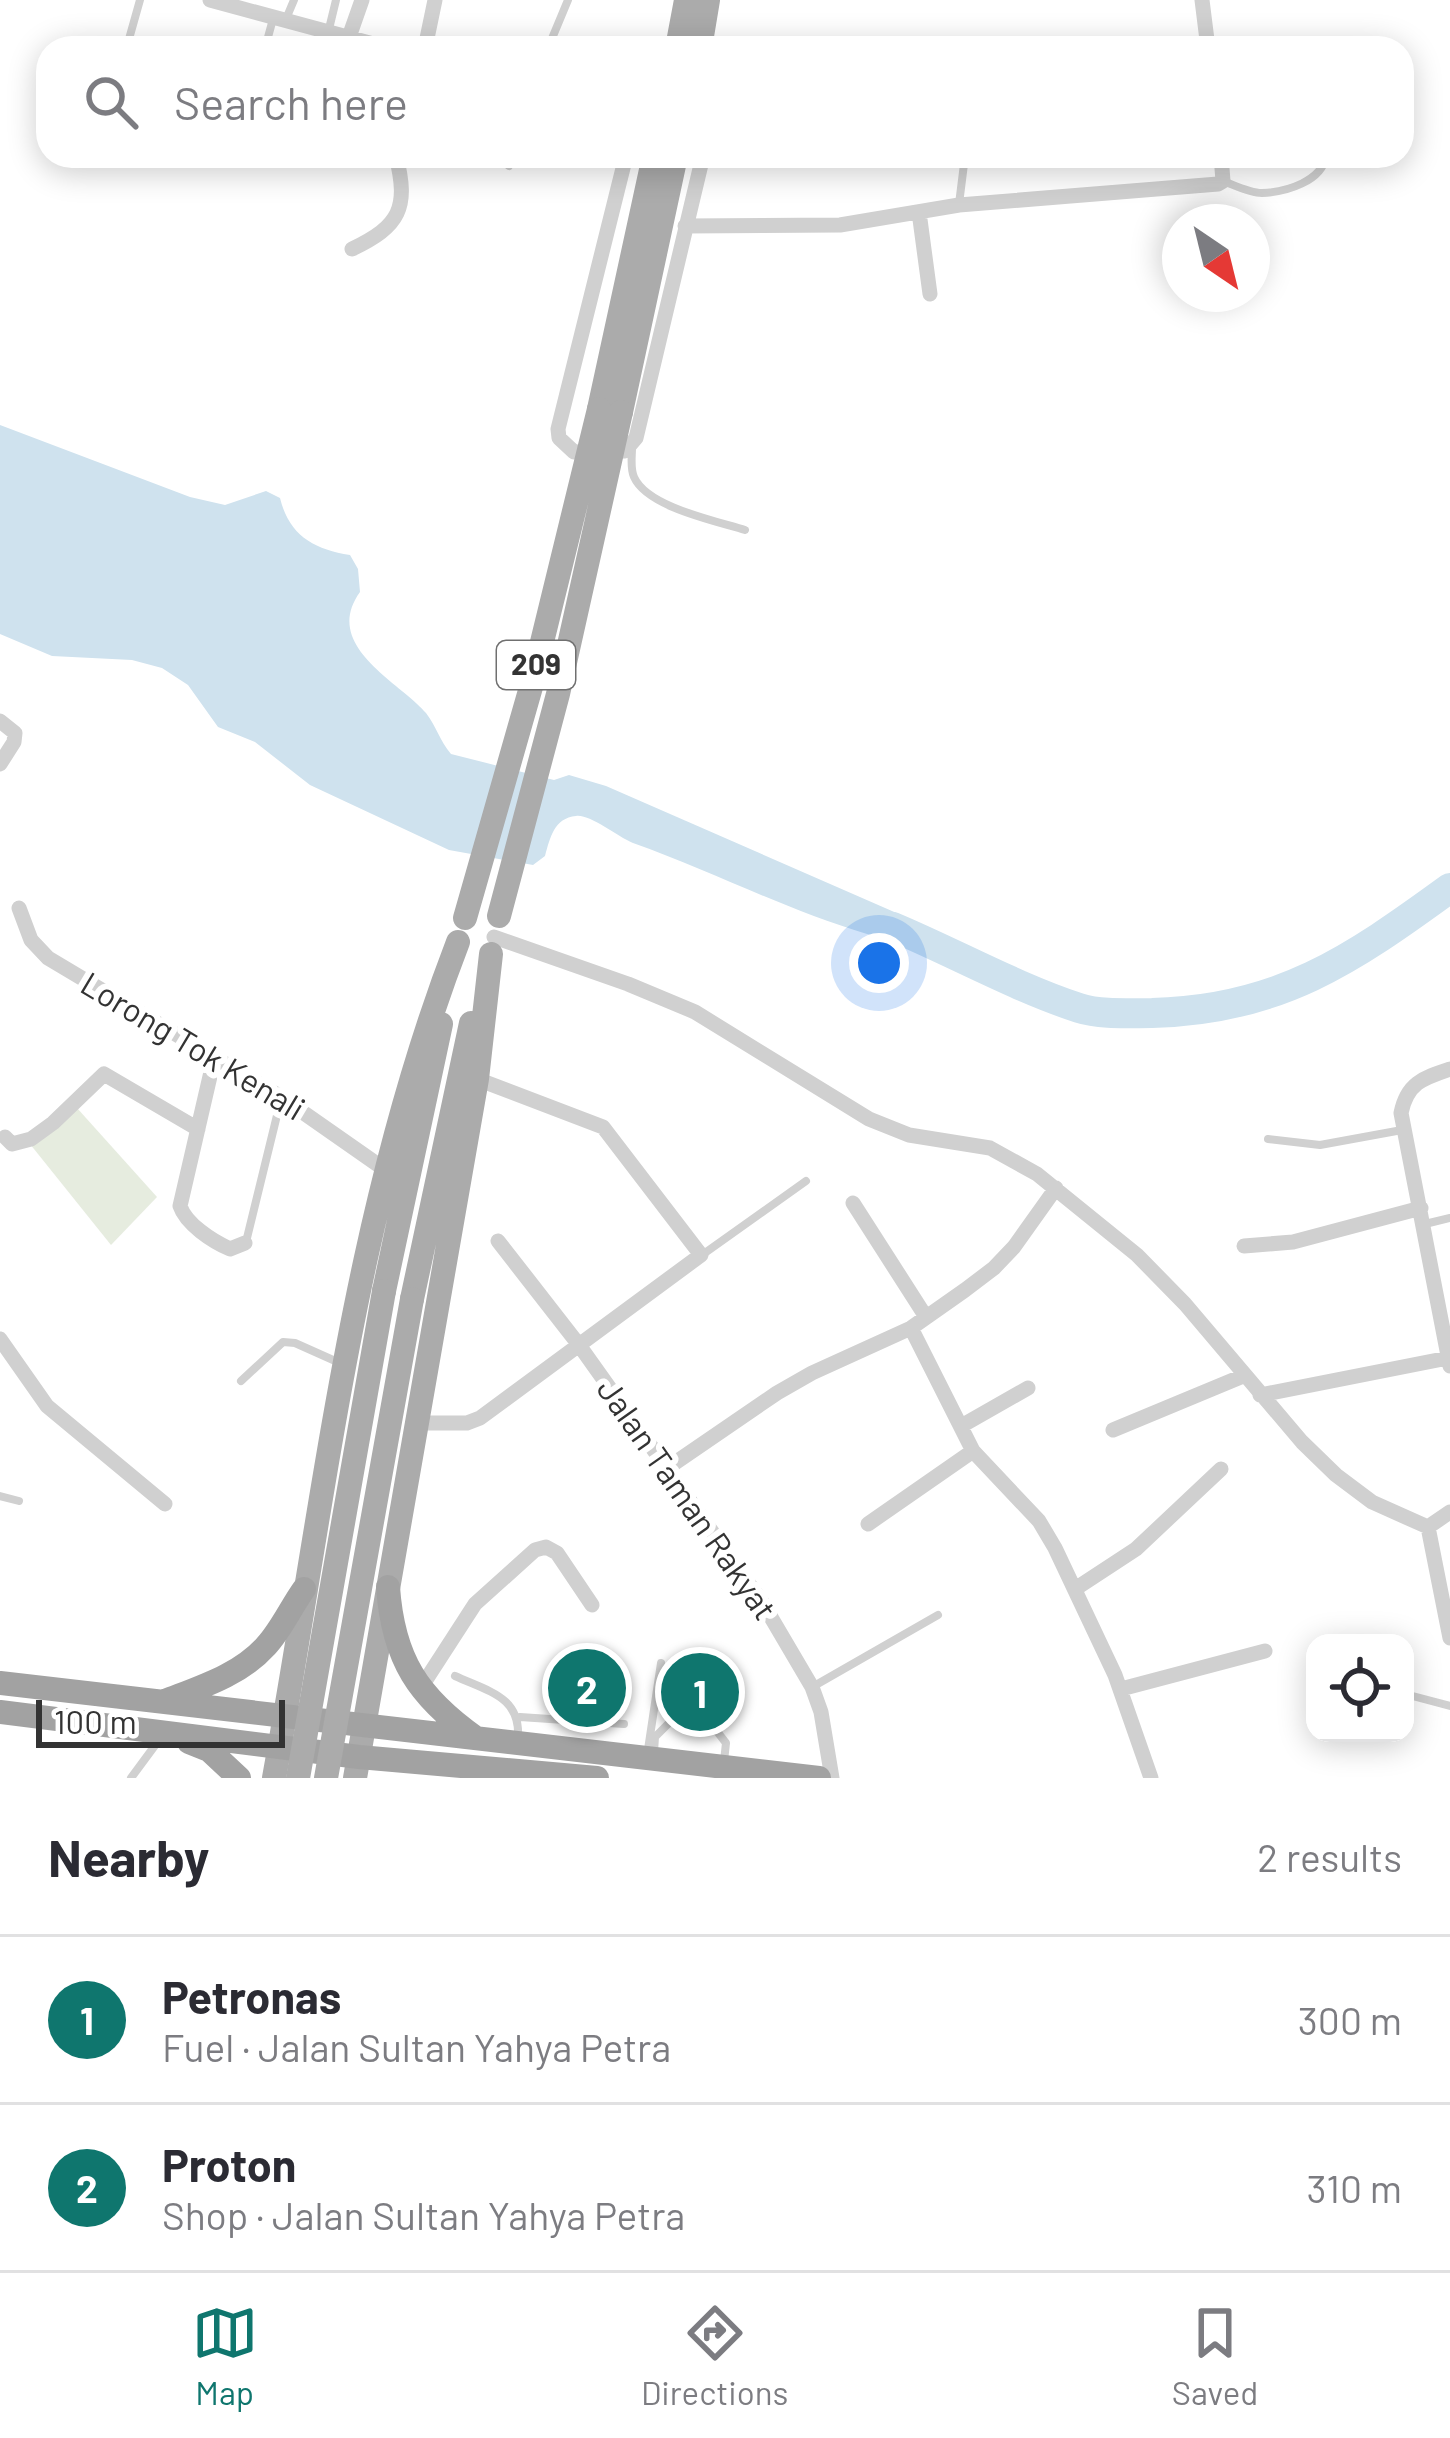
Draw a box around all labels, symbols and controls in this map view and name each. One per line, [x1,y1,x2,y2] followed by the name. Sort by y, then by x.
[36,36,1414,168] search box
[78,69,144,135] icon: search
[174,75,408,129] text: Search here
[1162,204,1270,312] north arrow
[497,641,575,689] road number: 209
[849,933,909,993] your location
[74,963,313,1128] street label: Lorong Tok Kenali
[590,1370,786,1627] street label: Jalan Taman Rakyat
[1306,1634,1414,1742] map controls
[1306,1634,1414,1742] button: locate
[548,1643,626,1733] pin: 2
[661,1647,739,1737] pin: 1
[36,1694,285,1747] scale bar
[54,1701,137,1741] text: 100 m
[48,1826,209,1887] text: Nearby
[1257,1833,1402,1880] text: 2 results
[162,1969,341,2023] text: Petronas
[80,1996,94,2043] text: 1
[1298,1996,1402,2043] text: 300 m
[162,2023,671,2070] text: Fuel · Jalan Sultan Yahya Petra
[162,2137,296,2191] text: Proton
[76,2164,98,2211] text: 2
[1306,2164,1402,2211] text: 310 m
[162,2191,685,2238] text: Shop · Jalan Sultan Yahya Petra
[192,2300,258,2412] tab: Map
[641,2300,788,2412] tab: Directions
[1172,2300,1258,2412] tab: Saved

